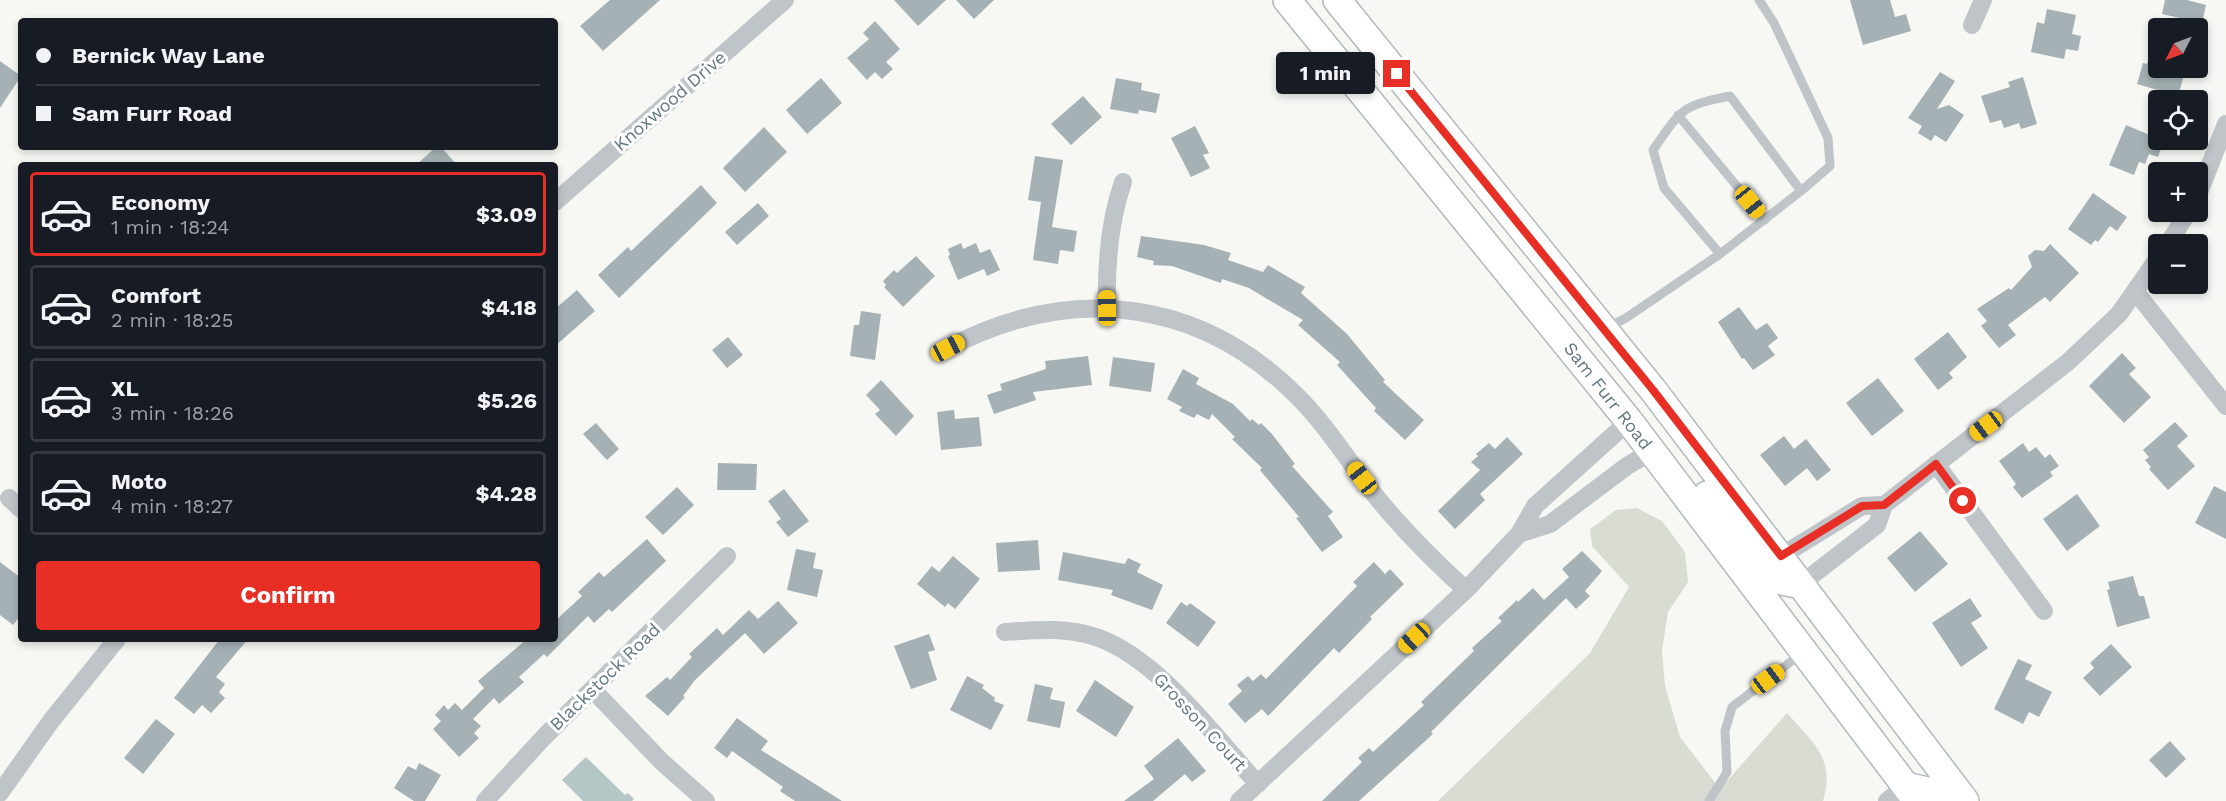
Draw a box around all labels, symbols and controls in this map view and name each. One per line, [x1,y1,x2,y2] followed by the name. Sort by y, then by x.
[2148,18,2208,78] north arrow
[2148,18,2208,294] map controls
[72,43,265,68] text: Bernick Way Lane
[609,46,730,155] street label: Knoxwood Drive
[1277,53,1376,95] callout: 1 min
[1383,60,1410,87] route end
[1300,61,1351,85] text: 1 min
[2148,90,2208,150] button: locate
[72,101,232,126] text: Sam Furr Road
[2148,162,2208,222] button: +
[1732,182,1768,222] car
[39,187,93,241] icon: car
[111,190,210,215] text: Economy
[476,202,537,227] text: $3.09
[111,215,229,239] text: 1 min · 18:24
[2148,234,2208,294] button: −
[39,280,93,334] icon: car
[111,283,201,308] text: Comfort
[1098,290,1116,326] car
[481,295,537,320] text: $4.18
[111,308,233,332] text: 2 min · 18:25
[928,332,968,364] car
[1560,338,1657,454] street label: Sam Furr Road
[39,373,93,427] icon: car
[111,376,139,401] text: XL
[477,388,537,413] text: $5.26
[111,401,234,425] text: 3 min · 18:26
[1966,408,2006,444] car
[1344,458,1380,498] car
[39,466,93,520] icon: car
[111,469,167,494] text: Moto
[475,481,537,506] text: $4.28
[1949,487,1976,514] route start
[111,494,233,518] text: 4 min · 18:27
[36,561,540,630] button: Confirm
[545,619,664,735] street label: Blackstock Road
[1395,619,1433,657] car
[1748,661,1788,697] car
[1150,668,1252,775] street label: Grosson Court

